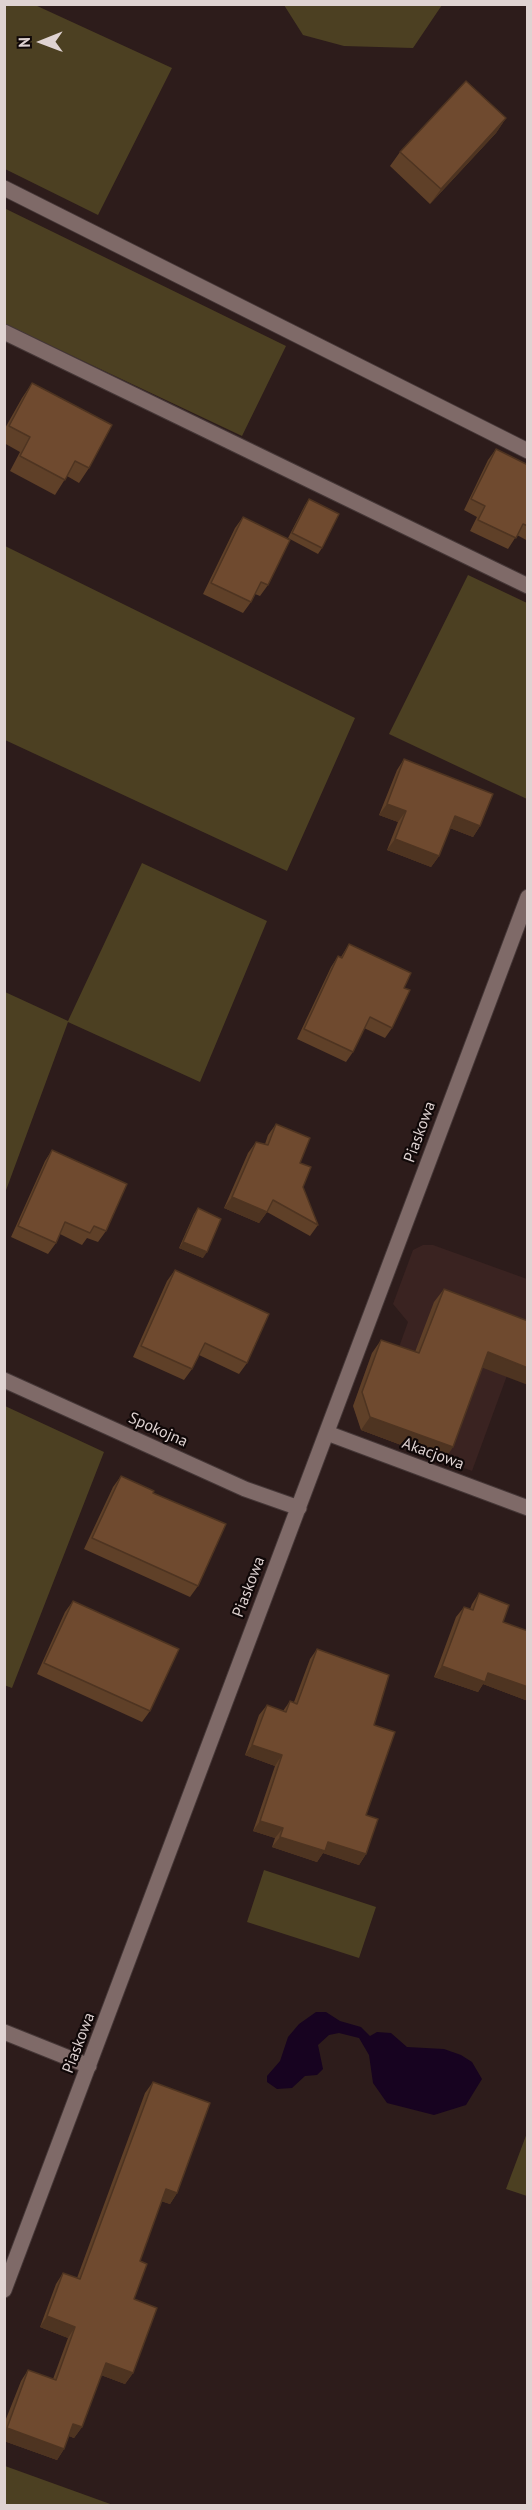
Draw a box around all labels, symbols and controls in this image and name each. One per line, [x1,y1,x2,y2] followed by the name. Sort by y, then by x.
[12,12,72,72] north arrow
[14,37,34,48] text: N
[400,1099,440,1165] street label: Piaskowa
[125,1408,191,1452] street label: Spokojna
[399,1434,467,1474] street label: Akacjowa
[229,1554,269,1620] street label: Piaskowa
[59,2010,99,2076] street label: Piaskowa

